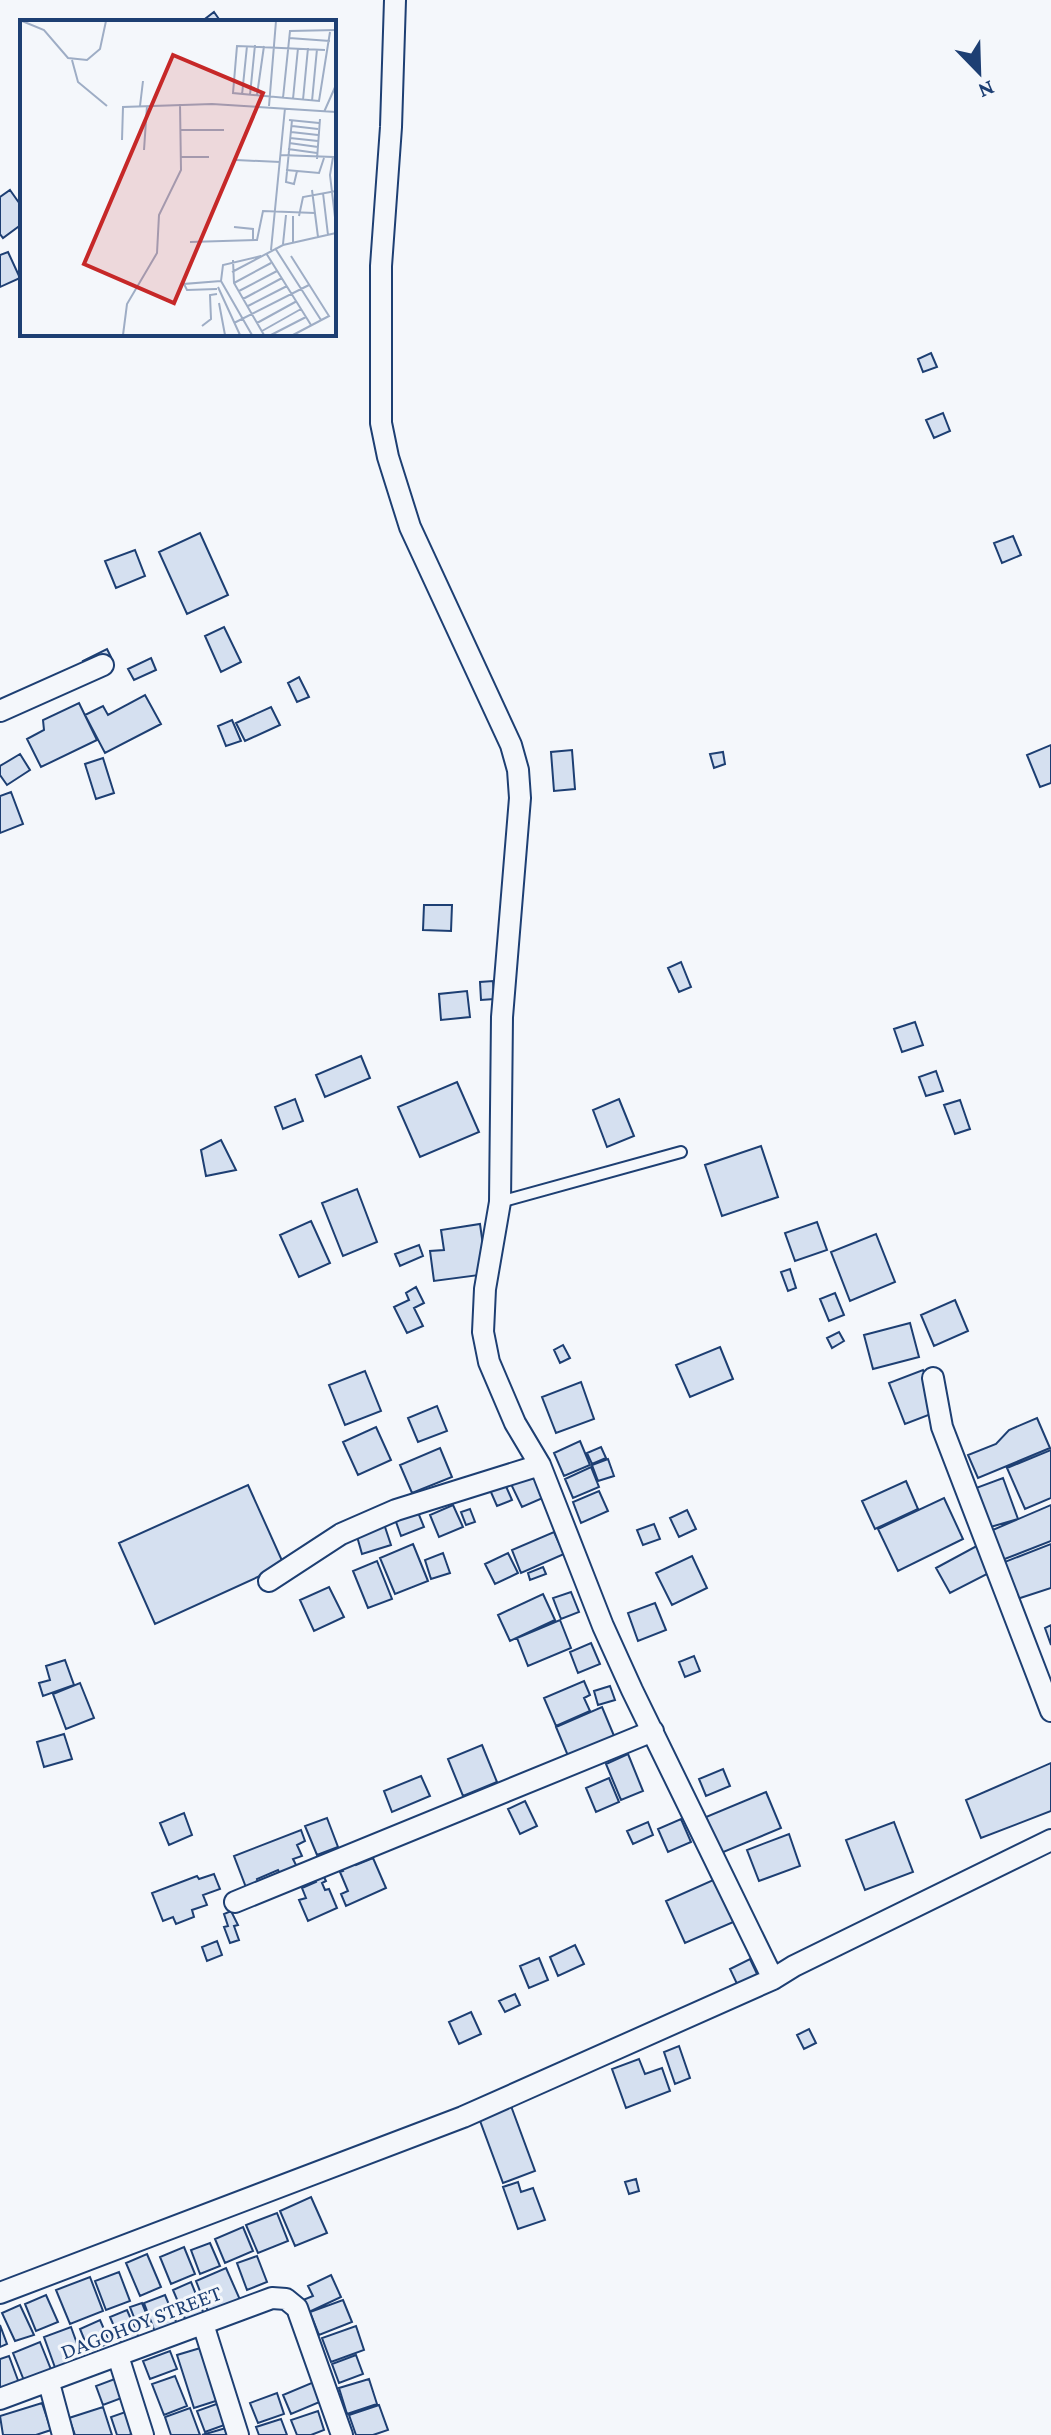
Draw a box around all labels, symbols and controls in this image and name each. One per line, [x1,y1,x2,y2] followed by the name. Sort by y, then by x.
[20,20,336,336] inset map
[939,32,1019,112] north arrow
[975,76,998,104] text: N
[57,2280,225,2364] street label: DAGOHOY STREET

